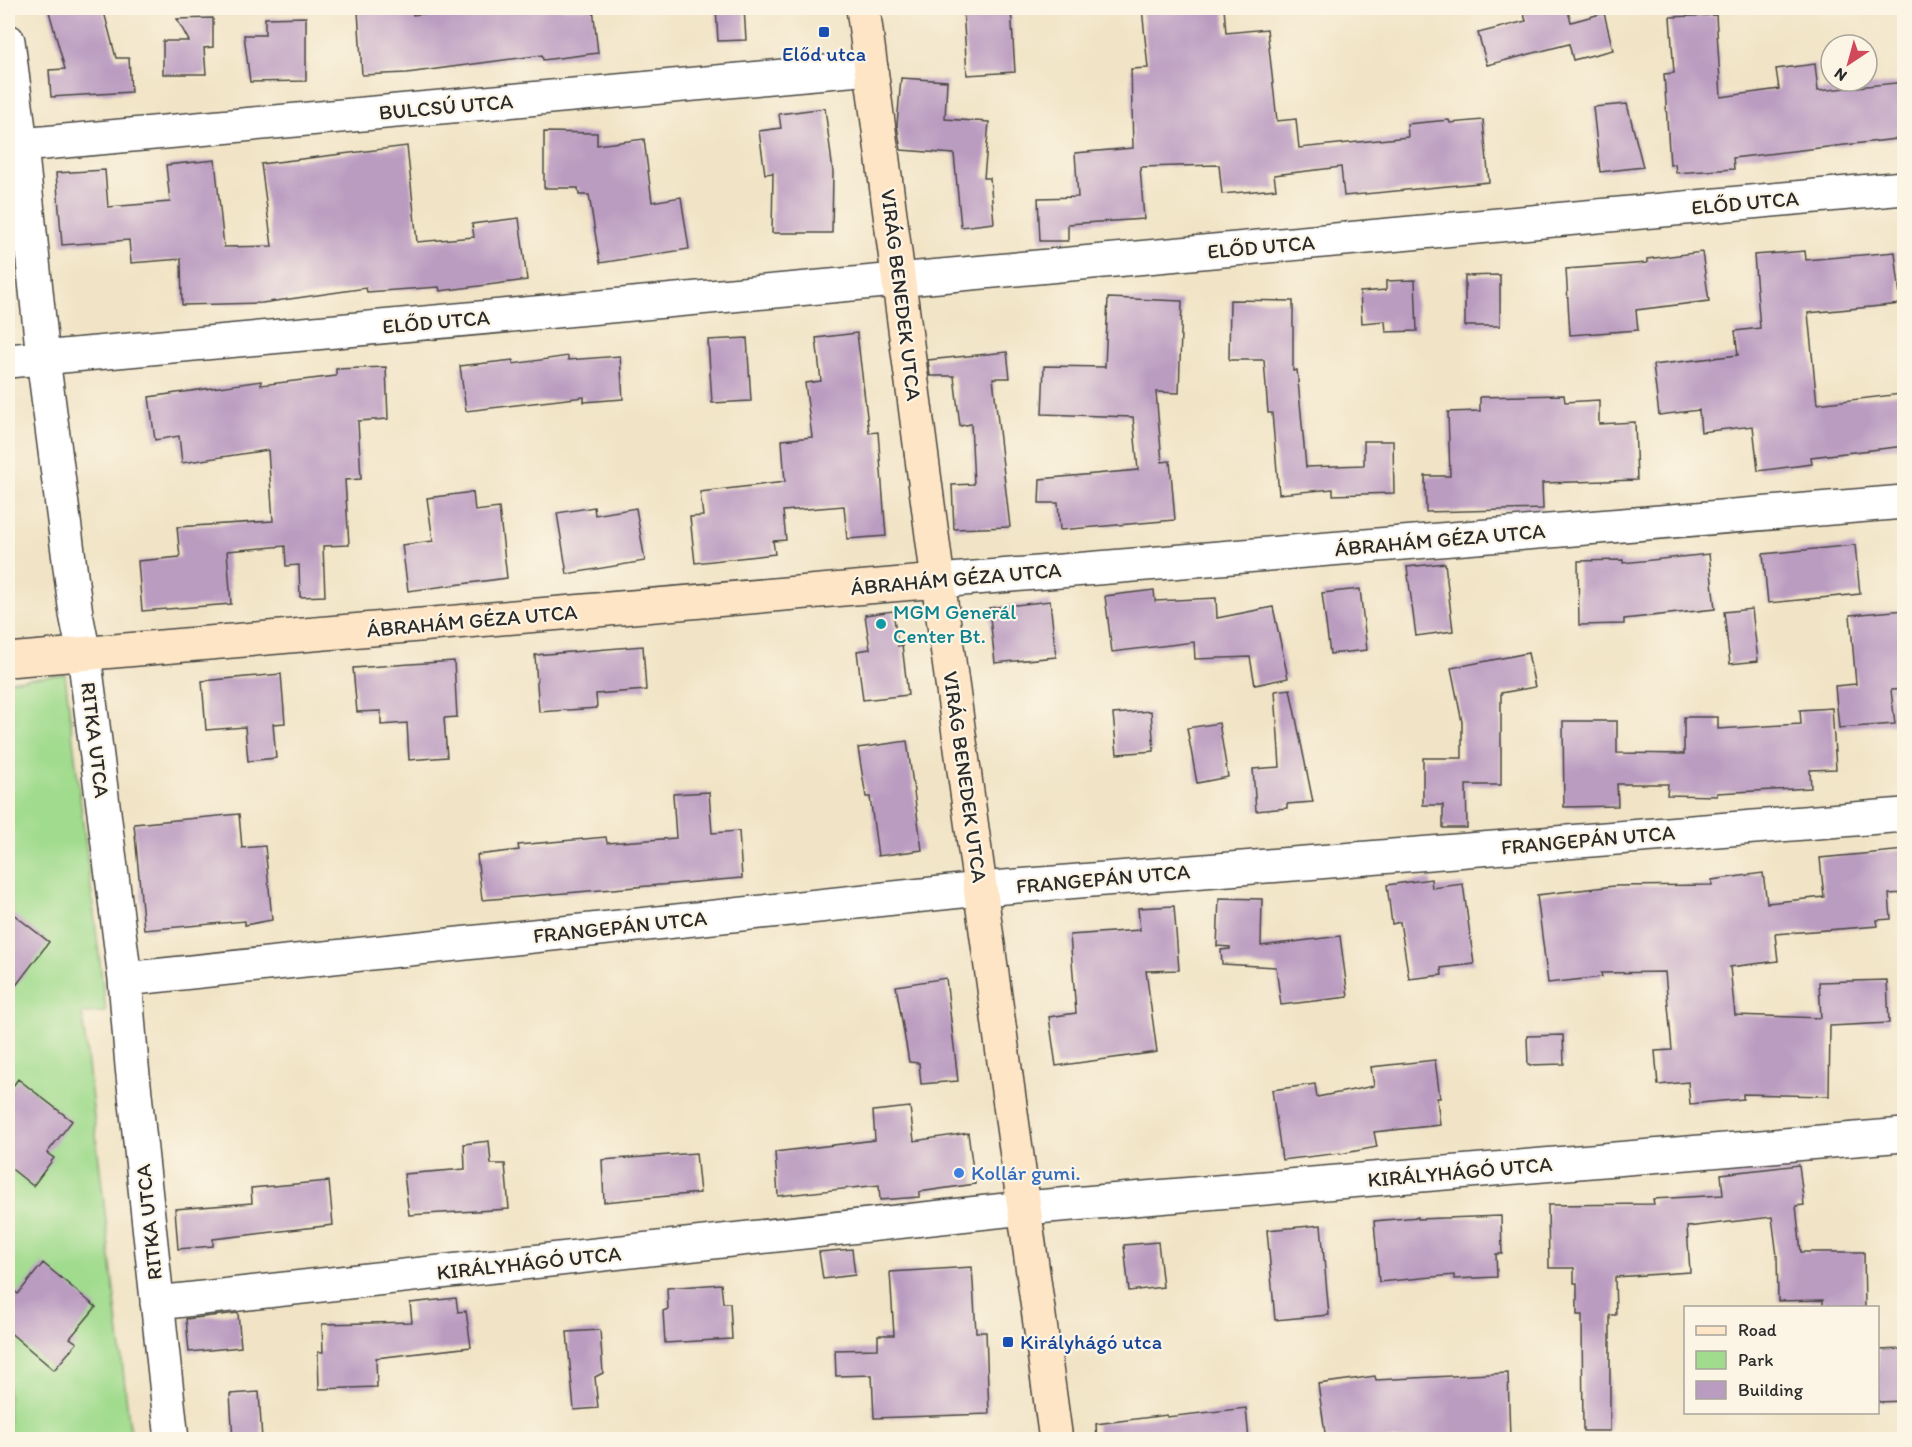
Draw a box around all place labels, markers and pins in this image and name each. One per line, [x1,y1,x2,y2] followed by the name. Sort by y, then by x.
[817,25,831,39] marker: Előd utca
[782,41,866,66] place label: Előd utca
[893,599,1016,648] place label: MGM Generál Center Bt.
[874,617,888,631] marker: MGM Generál Center Bt.
[971,1160,1081,1185] place label: Kollár gumi.
[952,1166,966,1180] marker: Kollár gumi.
[1020,1329,1162,1354] place label: Királyhágó utca
[1001,1335,1015,1349] marker: Királyhágó utca

